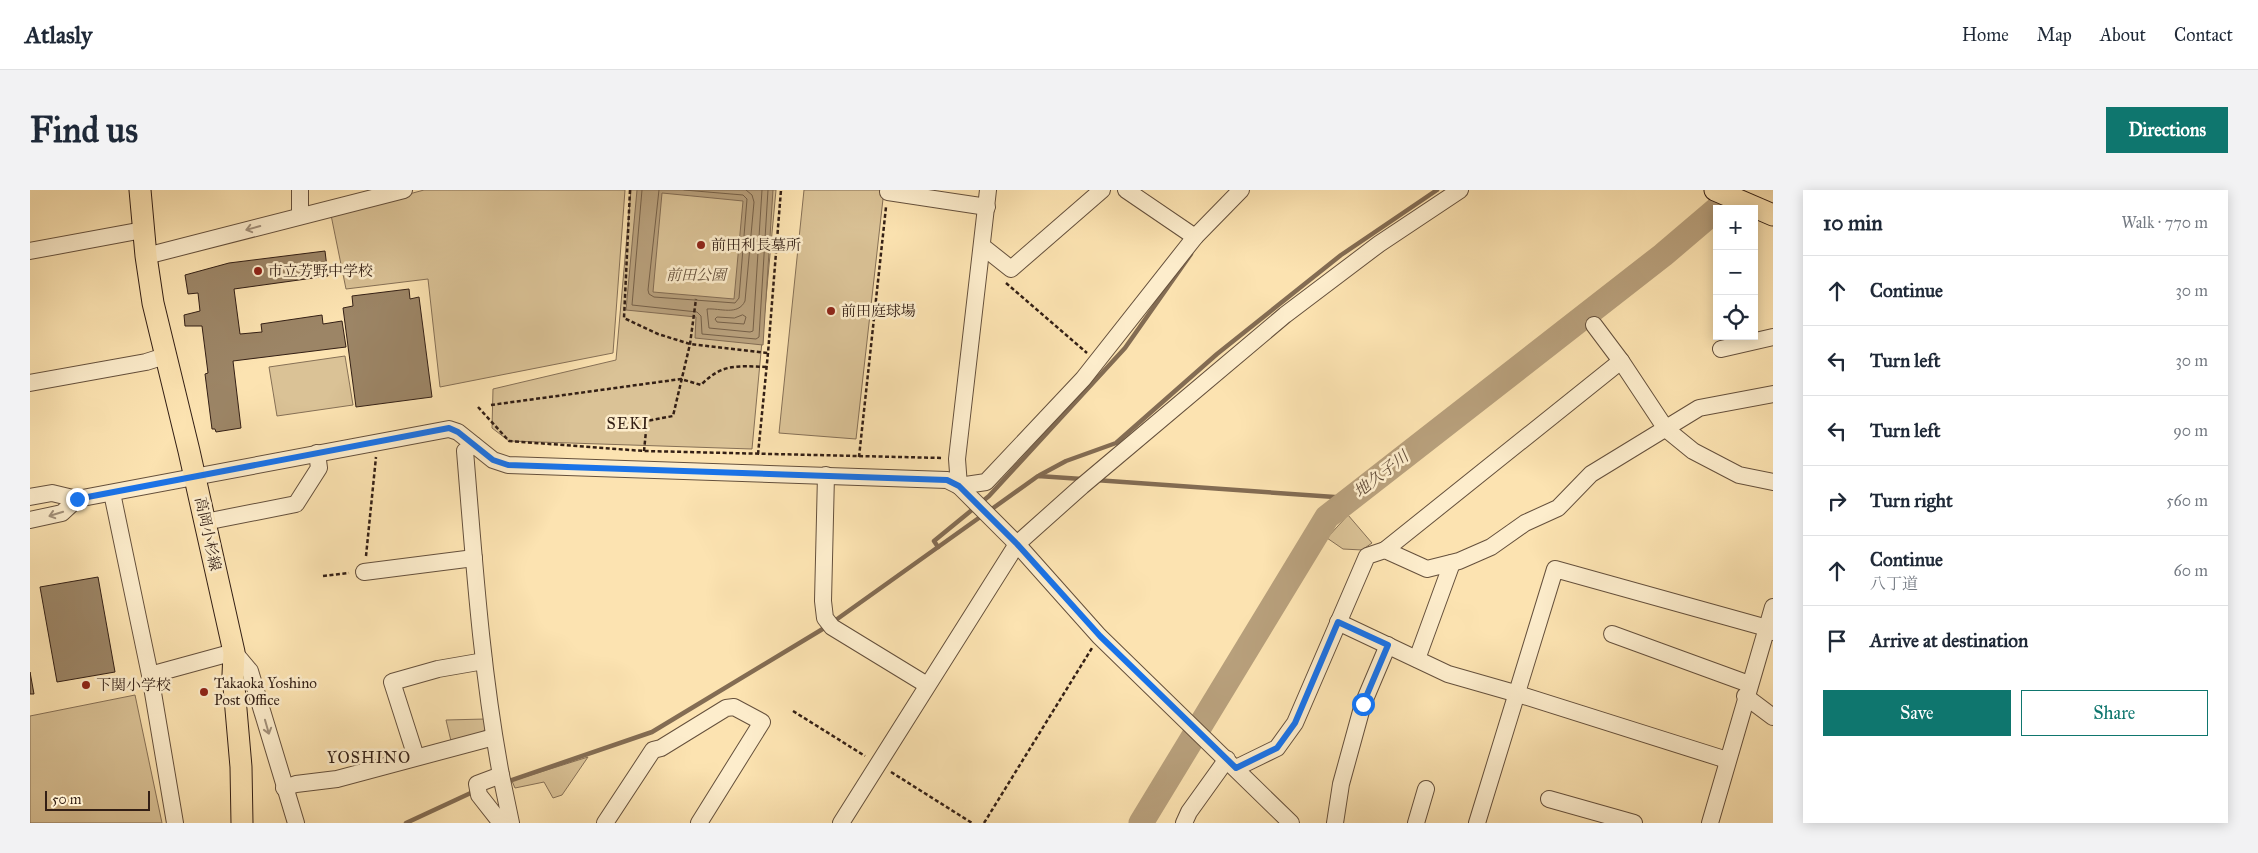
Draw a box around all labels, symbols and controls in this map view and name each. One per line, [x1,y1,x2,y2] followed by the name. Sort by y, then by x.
[25,20,92,50] text: Atlasly
[1962,24,2009,46] text: Home
[2037,24,2072,46] text: Map
[2100,24,2146,46] text: About
[2174,24,2233,46] text: Contact
[2106,107,2228,153] button: Directions
[30,109,138,152] text: Find us
[1713,205,1758,340] map controls
[1713,205,1758,250] button: +
[1823,210,1883,236] text: 10 min
[2121,213,2208,232] text: Walk · 770 m
[245,224,261,234] one-way arrow
[711,236,801,254] place label: 前田利長墓所
[695,239,707,251] marker: 前田利長墓所
[1713,250,1758,295] button: −
[268,262,373,280] place label: 市立芳野中学校
[252,265,264,277] marker: 市立芳野中学校
[666,266,729,284] park label: 前田公園
[1823,277,1851,305] icon: ahead
[1870,279,1943,302] text: Continue
[2175,281,2208,300] text: 30 m
[1713,295,1758,340] button: locate
[841,302,916,320] place label: 前田庭球場
[825,305,837,317] marker: 前田庭球場
[1823,347,1851,375] icon: left
[1870,349,1940,372] text: Turn left
[2175,351,2208,370] text: 30 m
[607,414,649,433] district label: SEKI
[1823,417,1851,445] icon: left
[1870,419,1940,442] text: Turn left
[2173,421,2208,440] text: 90 m
[1350,446,1414,501] water label: 地久子川
[1823,487,1851,515] icon: right
[66,488,89,511] route end
[1870,489,1953,512] text: Turn right
[2166,491,2208,510] text: 560 m
[191,495,225,573] street label: 高岡小杉線
[48,509,64,519] one-way arrow
[1870,548,1943,571] text: Continue
[1823,557,1851,585] icon: ahead
[2174,561,2208,580] text: 60 m
[1870,574,1918,593] text: 八丁道
[1823,627,1851,655] icon: arrive
[1870,629,2028,652] text: Arrive at destination
[214,674,317,709] place label: Takaoka Yoshino Post Office
[96,676,171,694] place label: 下関小学校
[80,679,92,691] marker: 下関小学校
[198,686,210,698] marker: Takaoka Yoshino Post Office
[1823,690,2011,736] button: Save
[2021,690,2208,736] button: Share
[1352,693,1375,716] route start
[263,719,272,735] one-way arrow
[327,748,411,767] district label: YOSHINO
[45,788,150,811] scale bar
[52,791,81,808] text: 50 m

